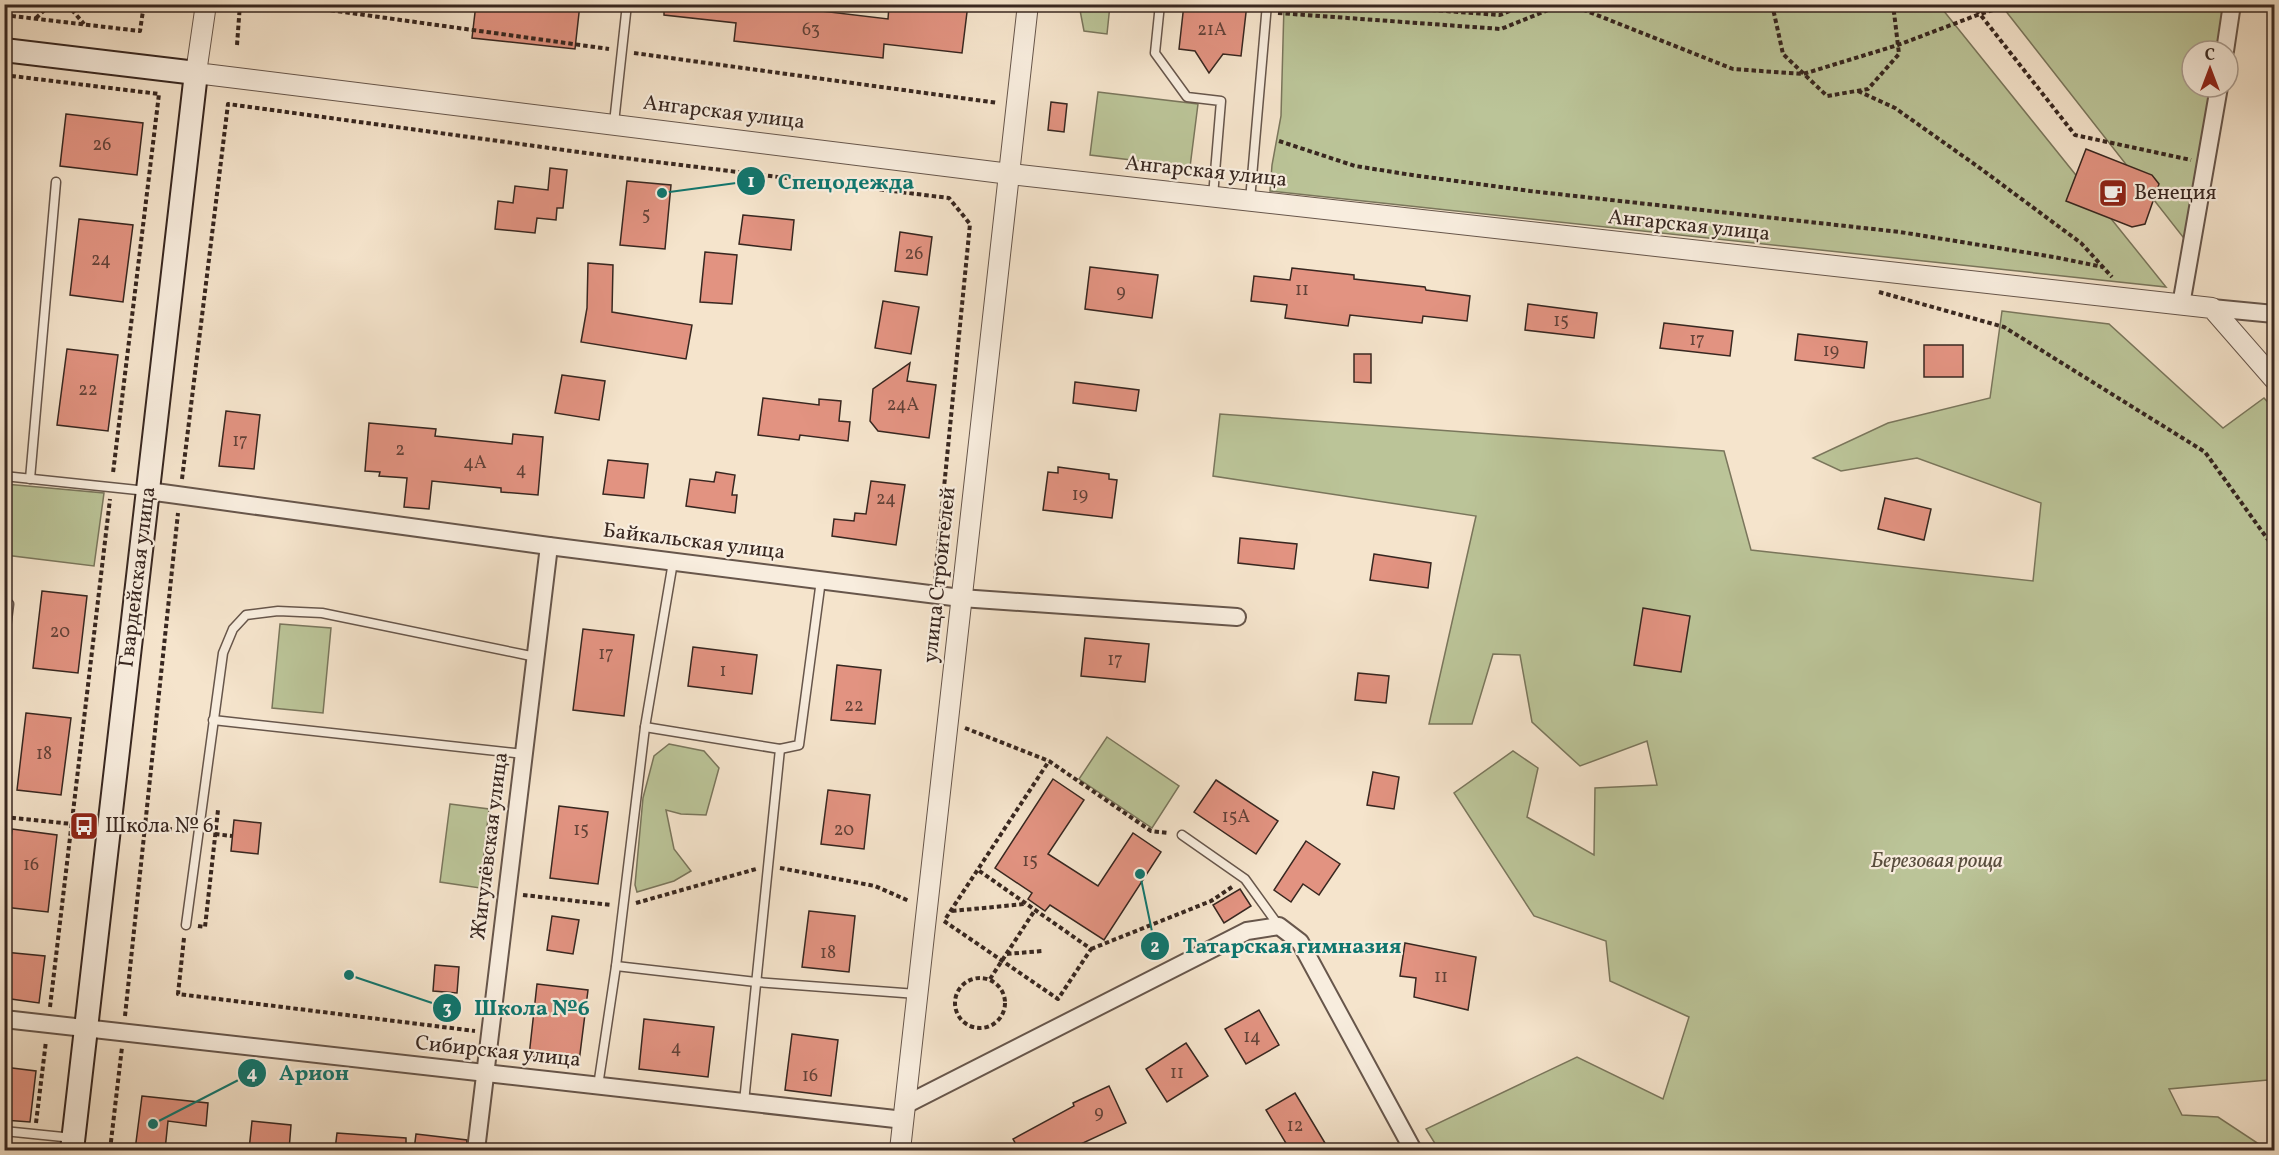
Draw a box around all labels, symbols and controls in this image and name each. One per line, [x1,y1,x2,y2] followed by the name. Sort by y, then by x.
[802,18,820,43] house number: 63
[1197,18,1227,43] house number: 21А
[2180,39,2240,99] north arrow
[2205,45,2215,67] text: С
[642,89,806,137] street label: Ангарская улица
[93,133,111,158] house number: 26
[1124,149,1288,195] street label: Ангарская улица
[736,161,926,201] callout: Спецодежда
[778,168,914,199] text: Спецодежда
[747,170,755,195] text: 1
[2097,177,2129,209] cafe icon: Венеция
[2134,179,2217,208] place label: Венеция
[642,203,650,228] house number: 5
[1607,203,1771,249] street label: Ангарская улица
[905,242,923,267] house number: 26
[91,248,111,273] house number: 24
[1295,278,1309,303] house number: 11
[1116,280,1126,305] house number: 9
[1553,309,1569,334] house number: 15
[1689,328,1705,353] house number: 17
[1823,339,1839,364] house number: 19
[78,378,98,403] house number: 22
[887,393,920,418] house number: 24А
[232,429,248,454] house number: 17
[395,438,405,463] house number: 2
[463,451,487,476] house number: 4А
[516,458,526,483] house number: 4
[1072,483,1088,508] house number: 19
[113,485,163,669] street label: Гвардейская улица
[916,485,964,664] street label: улица Строителей
[876,487,896,512] house number: 24
[601,516,787,568] street label: Байкальская улица
[50,620,70,645] house number: 20
[598,642,614,667] house number: 17
[1107,648,1123,673] house number: 17
[720,659,726,684] house number: 1
[844,694,864,719] house number: 22
[36,742,52,767] house number: 18
[464,750,516,942] street label: Жигулёвская улица
[1222,805,1250,830] house number: 15А
[68,810,100,842] bus stop icon: Школа № 6
[105,812,214,841] place label: Школа № 6
[573,818,589,843] house number: 15
[834,818,854,843] house number: 20
[1871,847,2003,876] park label: Березовая роща
[1022,849,1038,874] house number: 15
[23,853,39,878] house number: 16
[1140,926,1413,966] callout: Татарская гимназия
[1183,932,1401,963] text: Татарская гимназия
[1150,935,1160,960] text: 2
[820,941,836,966] house number: 18
[1434,965,1448,990] house number: 11
[432,988,601,1028] callout: Школа №6
[474,994,590,1025] text: Школа №6
[442,997,452,1022] text: 3
[1243,1025,1261,1050] house number: 14
[414,1029,582,1075] street label: Сибирская улица
[671,1036,681,1061] house number: 4
[237,1053,361,1093] callout: Арион
[279,1059,349,1090] text: Арион
[1170,1061,1184,1086] house number: 11
[247,1062,258,1087] text: 4
[802,1064,818,1089] house number: 16
[1094,1101,1104,1126] house number: 9
[1287,1114,1303,1139] house number: 12

